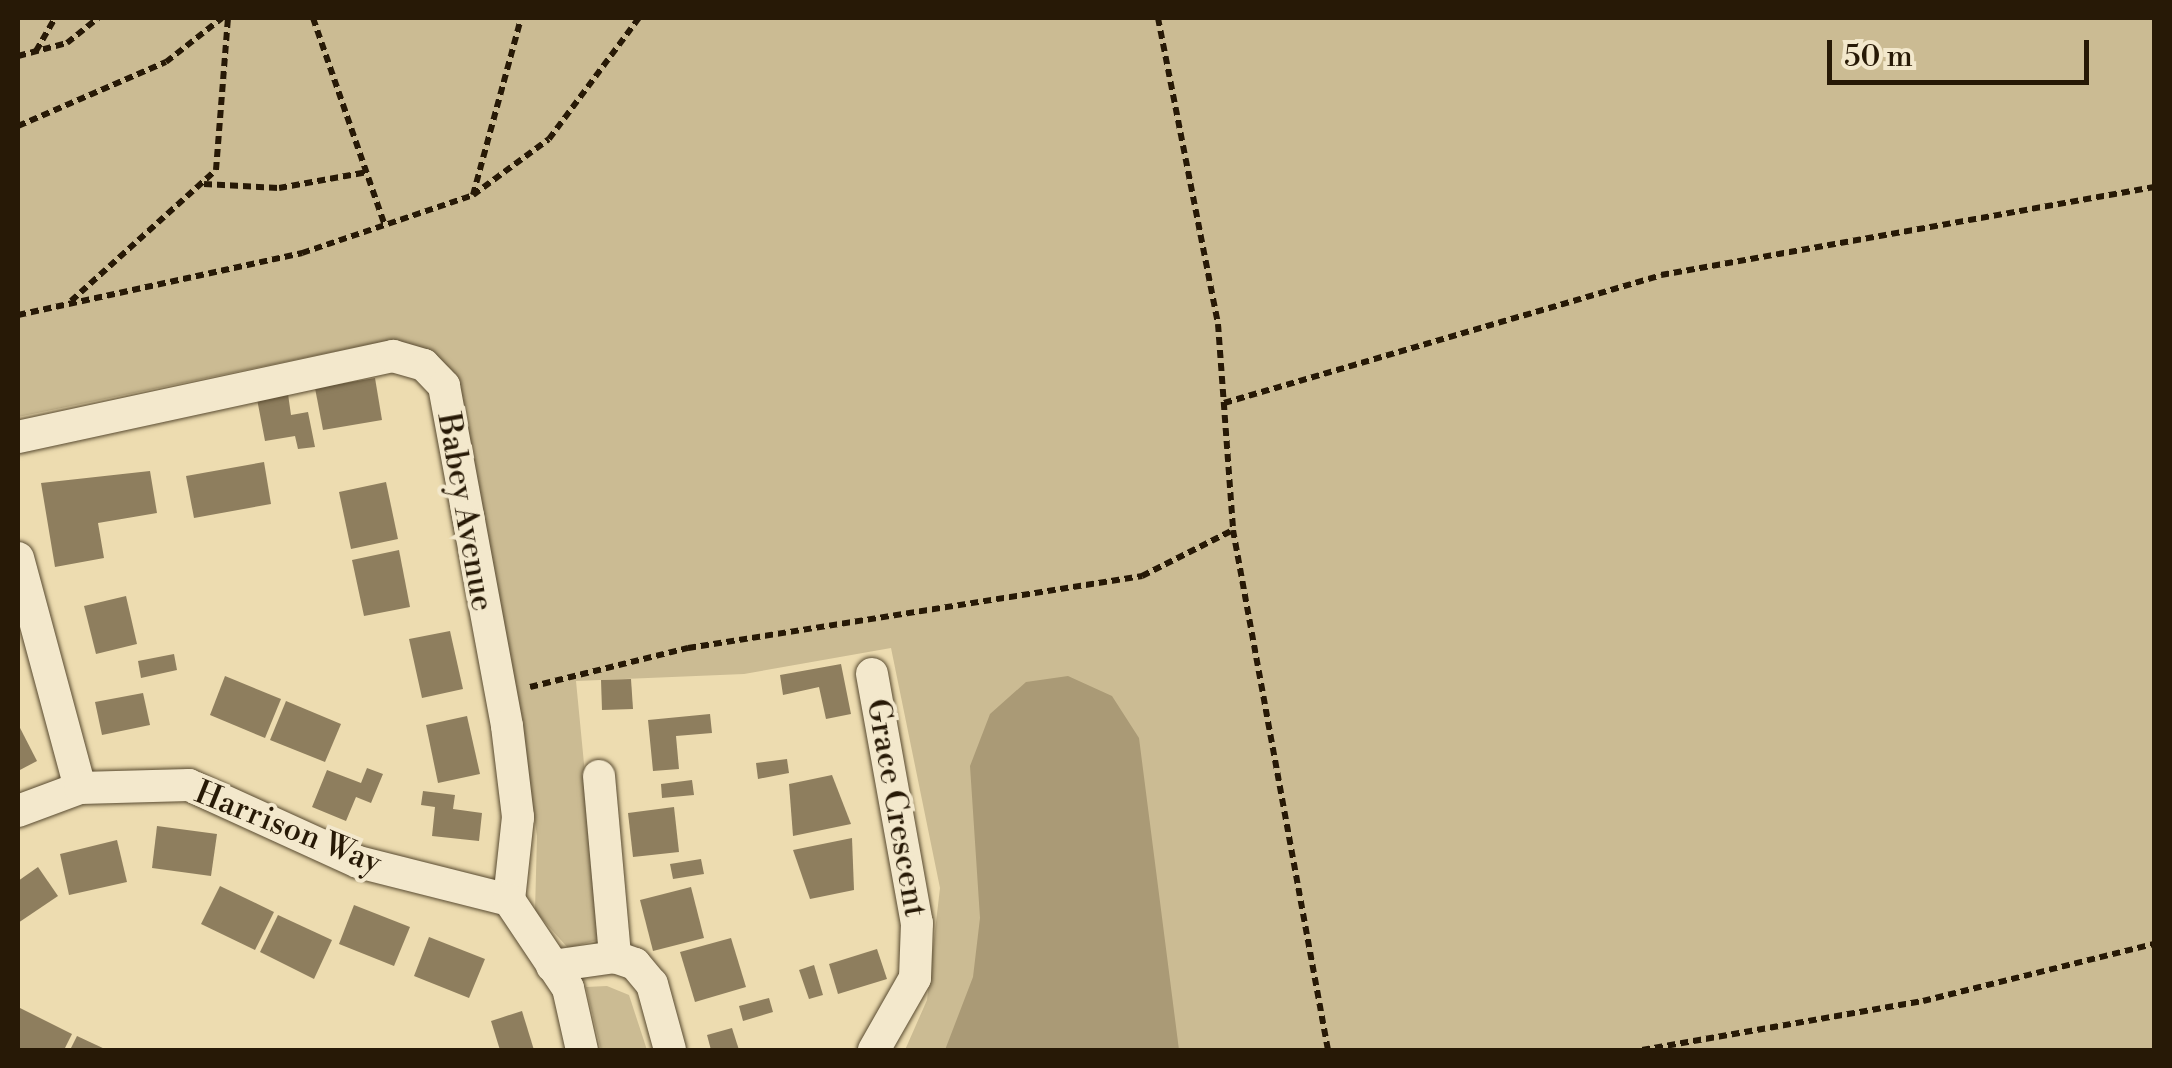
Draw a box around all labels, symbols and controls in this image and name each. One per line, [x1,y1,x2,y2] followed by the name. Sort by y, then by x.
[1832,20,2094,82] scale bar
[1844,38,1913,76] text: 50 m
[429,410,501,614] street label: Babey Avenue
[858,696,934,920] street label: Grace Crescent
[189,773,387,883] street label: Harrison Way

